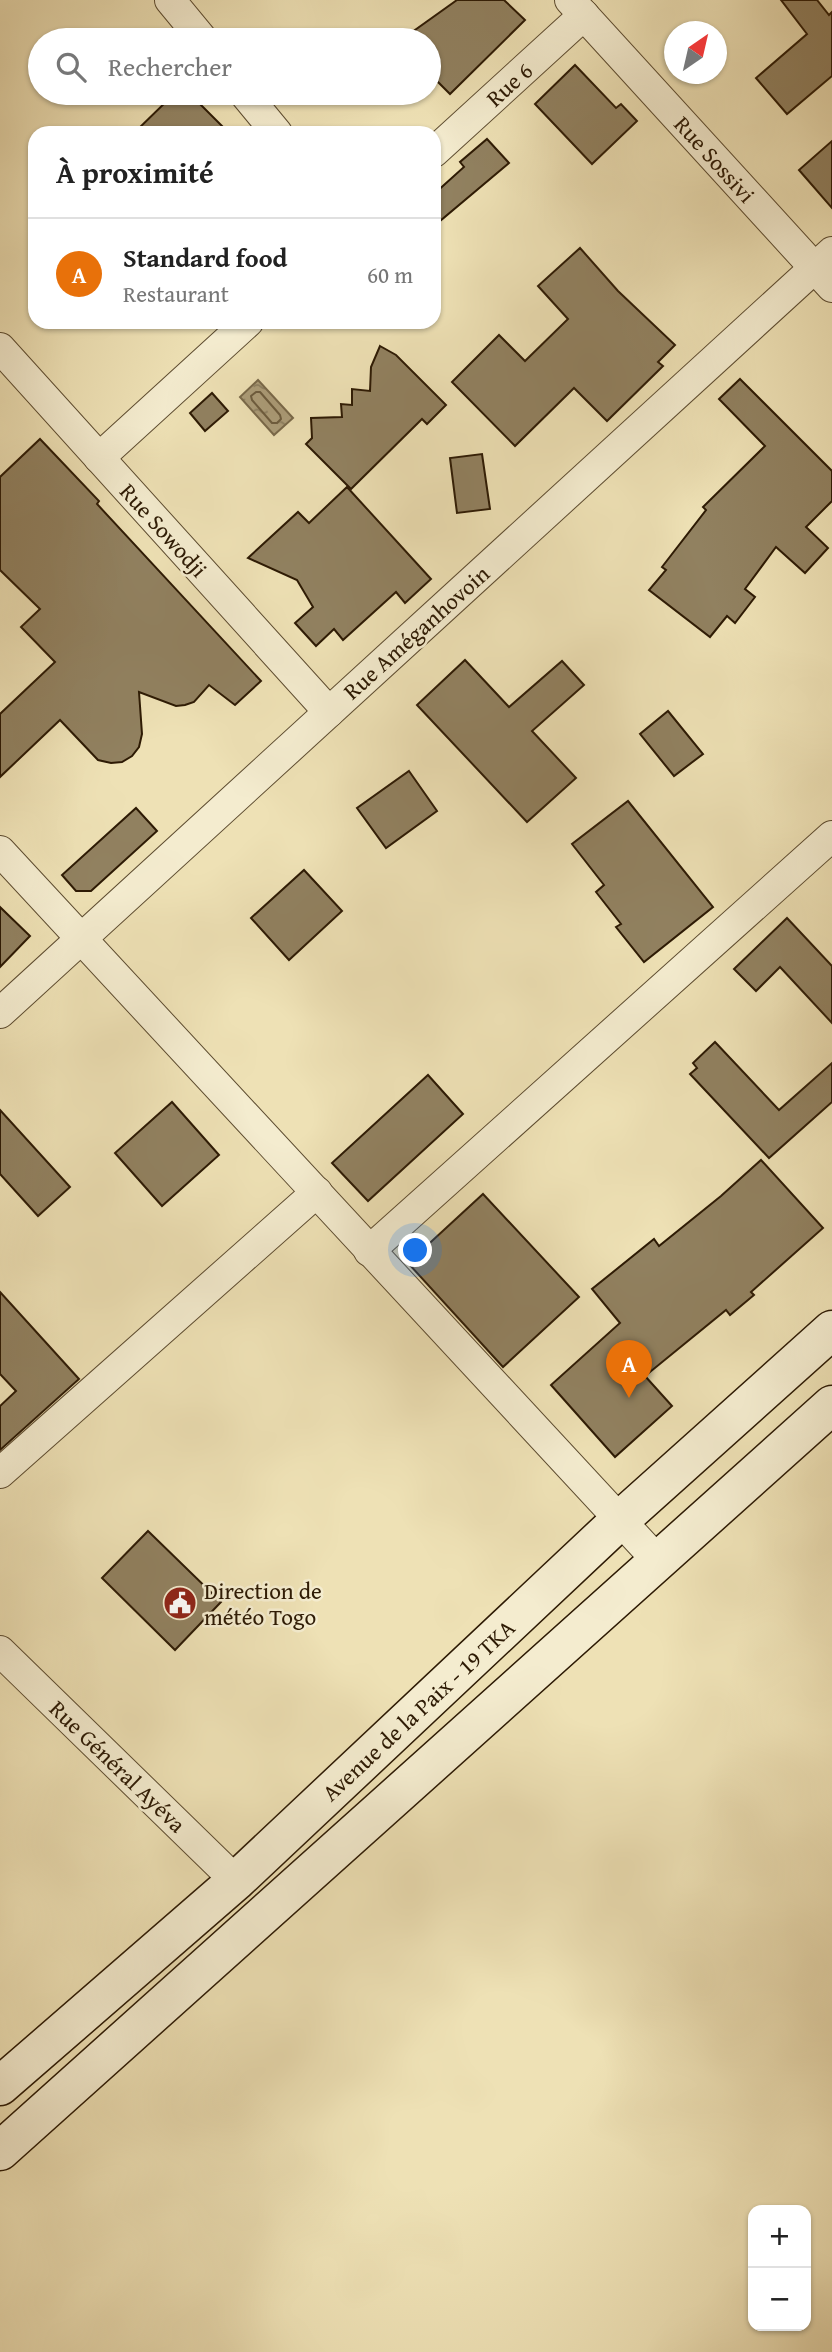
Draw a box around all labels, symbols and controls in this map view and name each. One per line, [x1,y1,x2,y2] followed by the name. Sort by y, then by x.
[664,21,727,84] north arrow
[28,28,441,105] search box
[108,47,232,86] text: Rechercher
[52,48,90,86] icon: search
[478,54,540,114] street label: Rue 6
[667,108,763,210] street label: Rue Sossivi
[56,150,214,194] text: À proximité
[123,238,287,277] text: Standard food
[72,258,86,291] text: A
[367,258,413,291] text: 60 m
[123,277,229,310] text: Restaurant
[113,476,215,584] street label: Rue Sowodji
[336,557,496,707] street label: Rue Améganhovoin
[398,1233,432,1267] your location
[606,1340,652,1398] pin: A
[204,1574,322,1633] place label: Direction de météo Togo
[161,1584,199,1622] public building icon: Direction de météo Togo
[314,1612,522,1808] street label: Avenue de la Paix - 19 TKA
[42,1692,194,1840] street label: Rue Général Ayéva
[748,2205,811,2331] map controls
[748,2205,811,2268] button: +
[748,2268,811,2331] button: −

